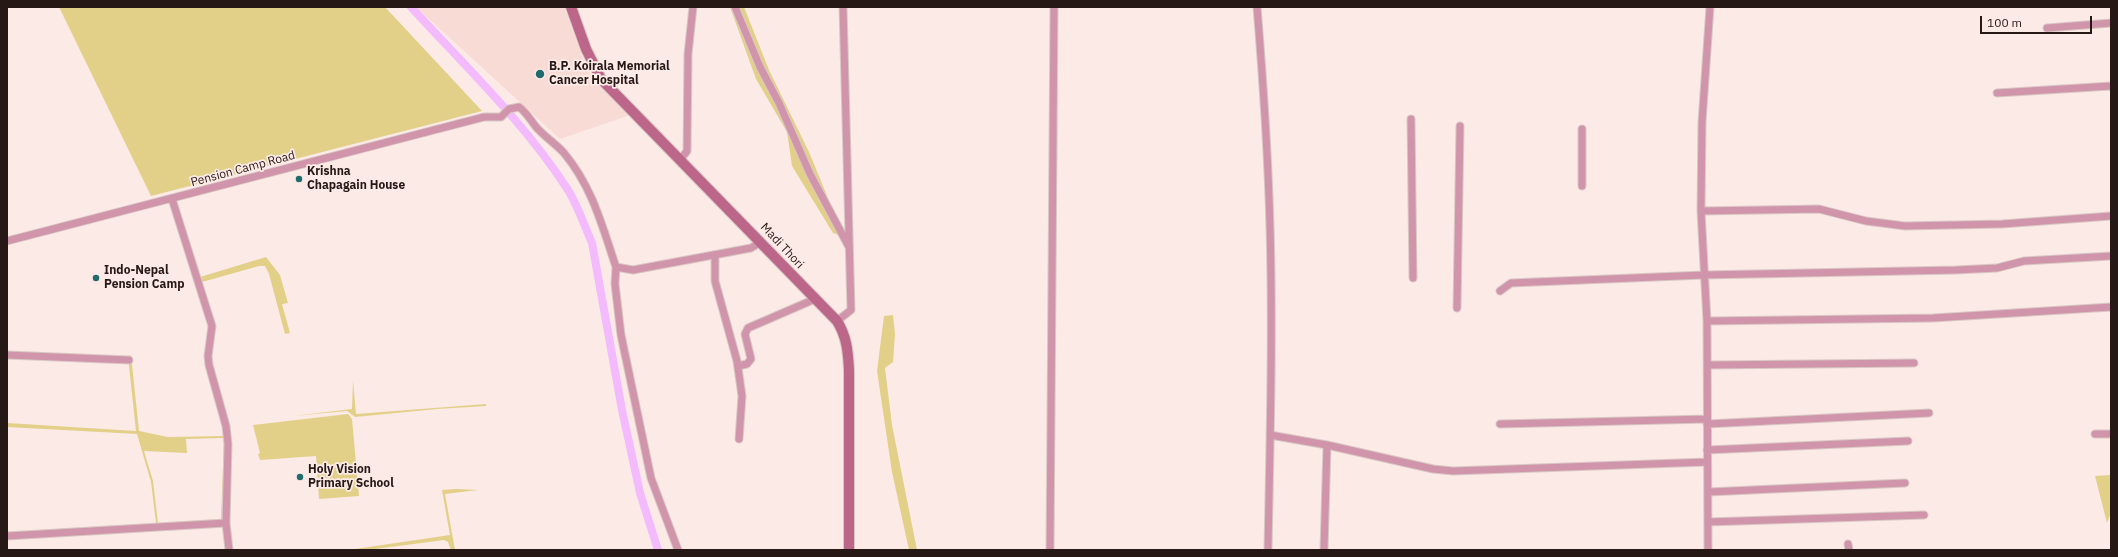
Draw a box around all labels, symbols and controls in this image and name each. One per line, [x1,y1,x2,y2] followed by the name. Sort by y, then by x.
[1982,8,2094,34] scale bar
[1987,15,2022,30] text: 100 m
[549,60,670,88] place label: B.P. Koirala Memorial Cancer Hospital
[534,68,546,80] marker: B.P. Koirala Memorial Cancer Hospital
[189,148,297,190] street label: Pension Camp Road
[307,165,405,193] place label: Krishna Chapagain House
[294,174,304,184] marker: Krishna Chapagain House
[757,220,807,272] street label: Madi Thori
[104,264,184,292] place label: Indo-Nepal Pension Camp
[91,273,101,283] marker: Indo-Nepal Pension Camp
[308,463,394,491] place label: Holy Vision Primary School
[295,472,305,482] marker: Holy Vision Primary School

